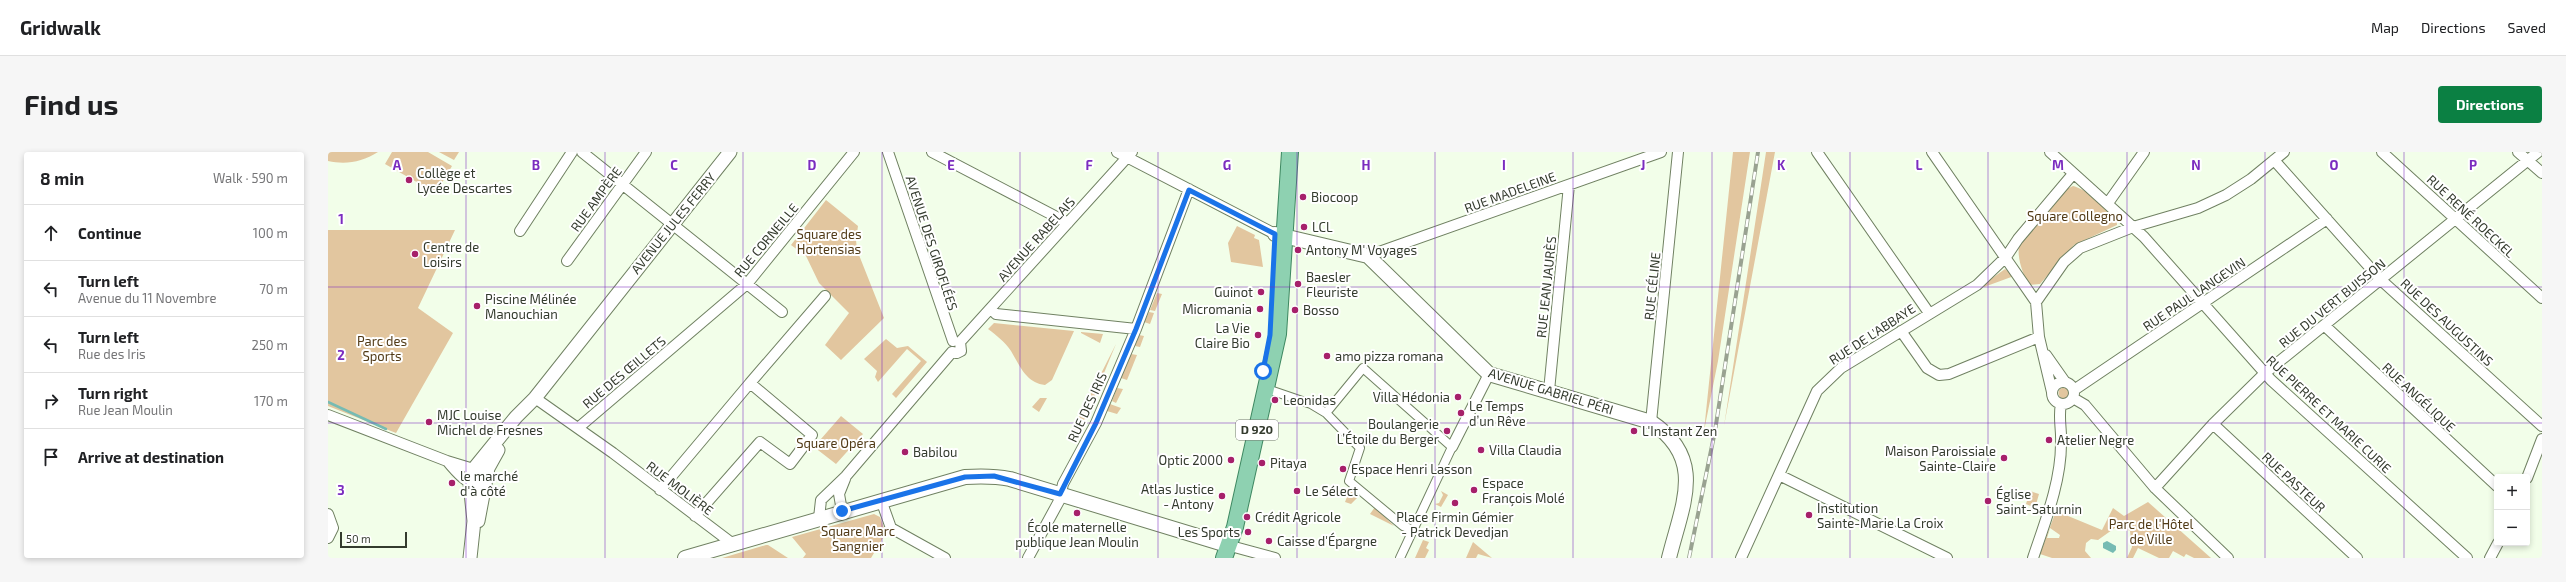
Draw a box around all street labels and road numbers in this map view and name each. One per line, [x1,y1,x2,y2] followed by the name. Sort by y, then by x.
[566,163,625,235] street label: RUE AMPÈRE
[1462,168,1558,216] street label: RUE MADELEINE
[627,169,719,277] street label: AVENUE JULES FERRY
[2424,170,2519,261] street label: RUE RENÉ ROECKEL
[903,173,962,312] street label: AVENUE DES GIROFLÉES
[994,194,1078,284] street label: AVENUE RABELAIS
[731,200,801,280] street label: RUE CORNEILLE
[1532,235,1559,339] street label: RUE JEAN JAURÈS
[1639,251,1664,321] street label: RUE CÉLINE
[2140,254,2248,334] street label: RUE PAUL LANGEVIN
[2275,255,2389,351] street label: RUE DU VERT BUISSON
[2397,275,2497,369] street label: RUE DES AUGUSTINS
[1826,300,1918,368] street label: RUE DE L'ABBAYE
[579,333,669,411] street label: RUE DES ŒILLETS
[2263,352,2395,476] street label: RUE PIERRE ET MARIE CURIE
[2379,358,2460,435] street label: RUE ANGÉLIQUE
[1487,363,1616,418] street label: AVENUE GABRIEL PÉRI
[1064,370,1110,444] street label: RUE DES IRIS
[1236,420,1278,440] road number: D 920
[2259,449,2329,515] street label: RUE PASTEUR
[643,457,717,518] street label: RUE MOLIÈRE

